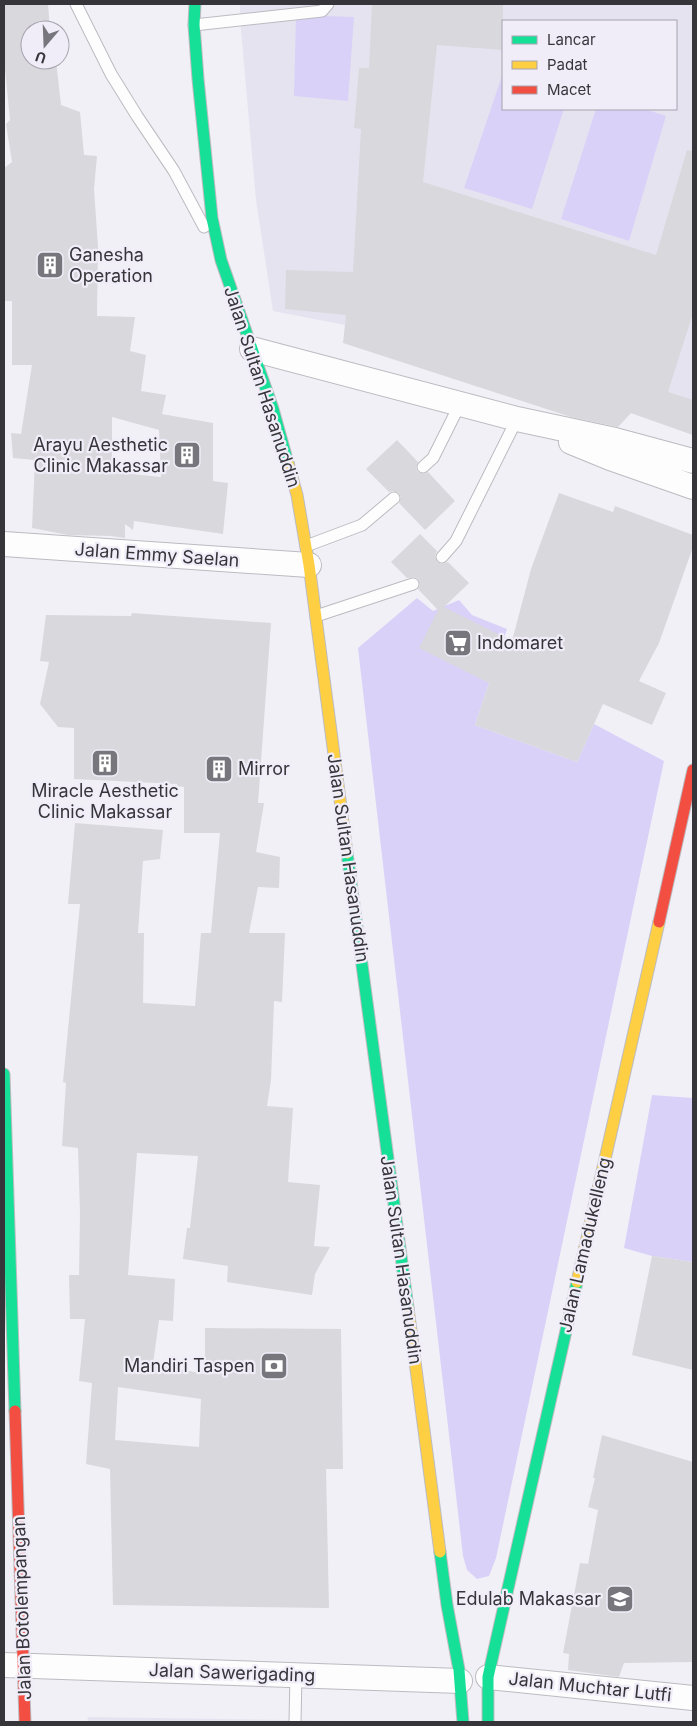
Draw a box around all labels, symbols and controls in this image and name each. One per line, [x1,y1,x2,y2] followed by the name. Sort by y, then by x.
[20,20,70,70] north arrow
[502,20,677,110] legend
[547,30,596,49] text: Lancar
[33,48,48,67] text: U
[547,55,588,74] text: Padat
[547,80,591,99] text: Macet
[69,244,153,286] place label: Ganesha Operation
[35,250,65,280] building icon: Ganesha Operation
[220,283,305,490] street label: Jalan Sultan Hasanuddin
[33,434,168,476] place label: Arayu Aesthetic Clinic Makassar
[172,440,202,470] building icon: Arayu Aesthetic Clinic Makassar
[74,538,240,571] street label: Jalan Emmy Saelan
[443,628,473,658] supermarket icon: Indomaret
[477,632,563,653] place label: Indomaret
[90,748,120,778] building icon: Miracle Aesthetic Clinic Makassar
[323,752,374,964] street label: Jalan Sultan Hasanuddin
[204,754,234,784] building icon: Mirror
[238,758,290,779] place label: Mirror
[31,780,179,822] place label: Miracle Aesthetic Clinic Makassar
[376,1154,427,1366] street label: Jalan Sultan Hasanuddin
[554,1155,615,1335] street label: Jalan Lamadukelleng
[259,1351,289,1381] bank icon: Mandiri Taspen
[124,1355,255,1376] place label: Mandiri Taspen
[8,1516,35,1700] street label: Jalan Botolempangan
[605,1584,635,1614] school or university icon: Edulab Makassar
[456,1588,601,1609] place label: Edulab Makassar
[148,1659,316,1686] street label: Jalan Sawerigading
[508,1668,672,1705] street label: Jalan Muchtar Lutfi

